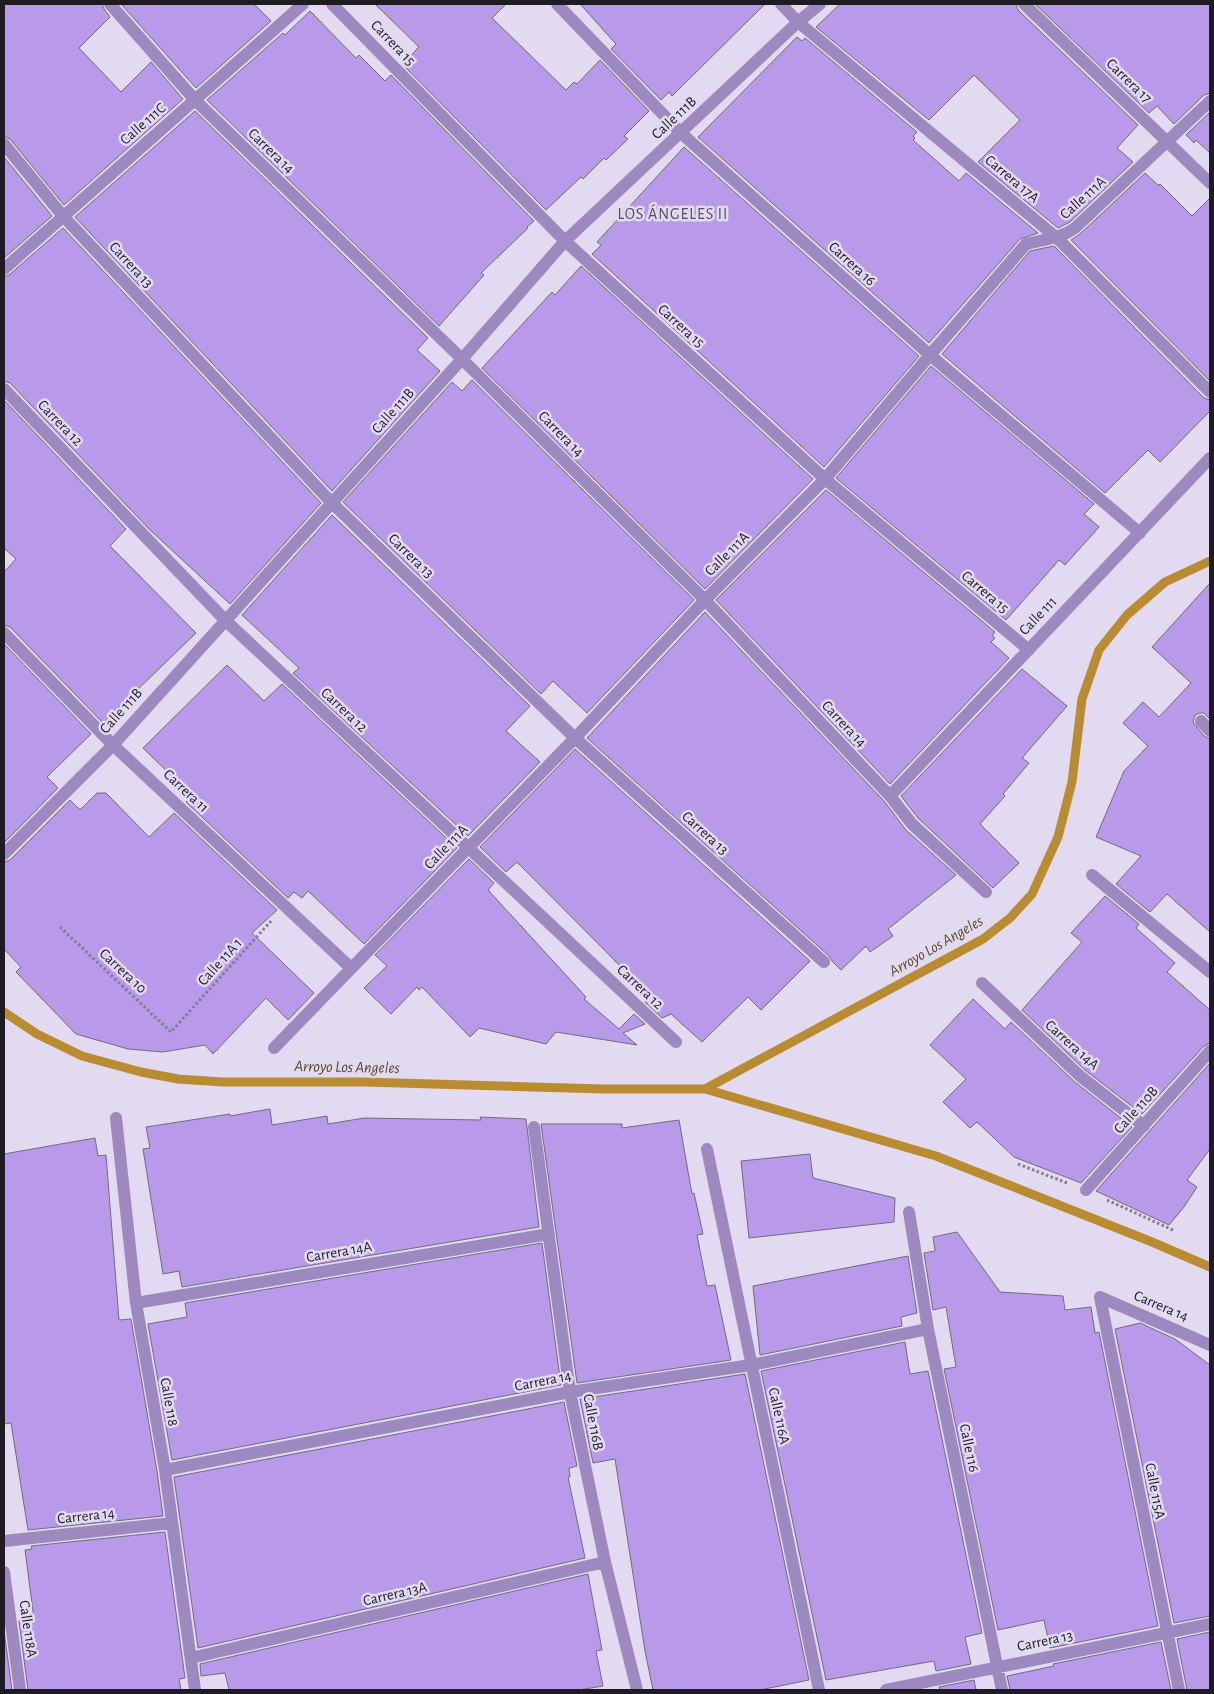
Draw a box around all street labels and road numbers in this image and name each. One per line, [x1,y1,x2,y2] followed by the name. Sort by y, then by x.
[368,17,418,69] street label: Carrera 15
[1103,56,1155,106] street label: Carrera 17
[649,94,699,142] street label: Calle 111B
[117,100,169,148] street label: Calle 111C
[245,126,297,176] street label: Carrera 14
[982,152,1042,206] street label: Carrera 17A
[1057,174,1109,222] street label: Calle 111A
[106,239,156,291] street label: Carrera 13
[826,239,878,289] street label: Carrera 16
[655,301,707,351] street label: Carrera 15
[369,386,417,436] street label: Calle 111B
[35,397,85,449] street label: Carrera 12
[535,408,587,460] street label: Carrera 14
[702,529,752,579] street label: Calle 111A
[385,531,437,581] street label: Carrera 13
[958,568,1012,616] street label: Carrera 15
[1016,594,1060,638] street label: Calle 111
[318,685,370,735] street label: Carrera 12
[97,686,145,736] street label: Calle 111B
[819,698,869,750] street label: Carrera 14
[161,767,211,815] street label: Carrera 11
[679,808,731,858] street label: Carrera 13
[421,822,471,872] street label: Calle 111A
[195,935,245,989] street label: Calle 11A 1
[97,946,150,996] street label: Carrera 10
[614,962,666,1012] street label: Carrera 12
[1042,1017,1102,1073] street label: Carrera 14A
[1111,1083,1161,1137] street label: Calle 110B
[305,1239,373,1265] street label: Carrera 14A
[1132,1288,1190,1324] street label: Carrera 14
[513,1368,573,1394] street label: Carrera 14
[157,1377,181,1427] street label: Calle 118
[766,1386,792,1446] street label: Calle 116A
[580,1393,606,1451] street label: Calle 116B
[957,1423,981,1473] street label: Calle 116
[1142,1462,1168,1521] street label: Calle 115A
[57,1506,115,1526] street label: Carrera 14
[362,1579,429,1609] street label: Carrera 13A
[17,1599,39,1659] street label: Calle 118A
[1016,1628,1074,1654] street label: Carrera 13

